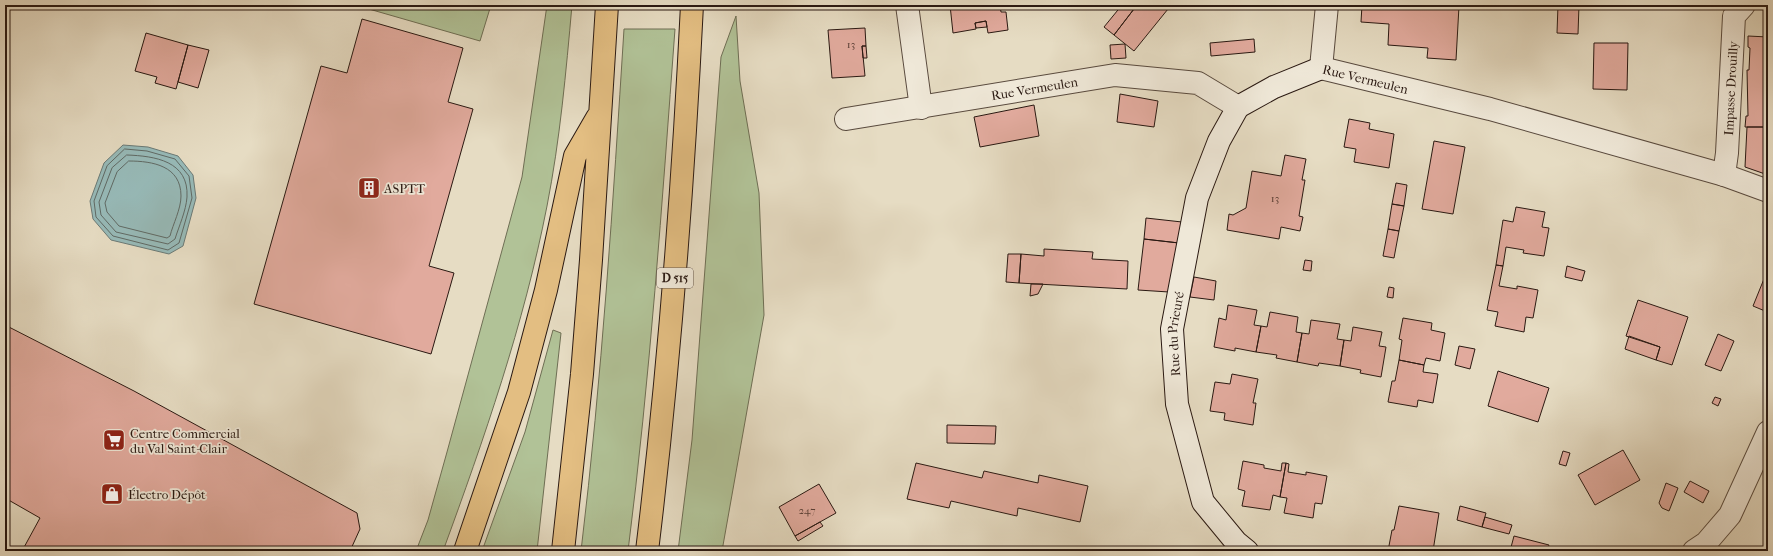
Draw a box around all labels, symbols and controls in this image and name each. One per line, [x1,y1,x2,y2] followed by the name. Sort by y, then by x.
[847,38,855,51] house number: 13
[1720,40,1740,136] street label: Impasse Drouilly
[1321,61,1410,96] street label: Rue Vermeulen
[990,74,1079,103] street label: Rue Vermeulen
[356,175,382,201] building icon: ASPTT
[383,181,425,196] place label: ASPTT
[1271,192,1279,205] house number: 13
[657,268,693,288] road number: D 515
[1164,289,1187,377] street label: Rue du Prieuré
[130,426,240,456] place label: Centre Commercial du Val Saint-Clair
[101,427,127,453] supermarket icon: Centre Commercial du Val Saint-Clair
[99,481,125,507] shop icon: Électro Dépôt
[128,487,206,502] place label: Électro Dépôt
[798,504,816,517] house number: 247

